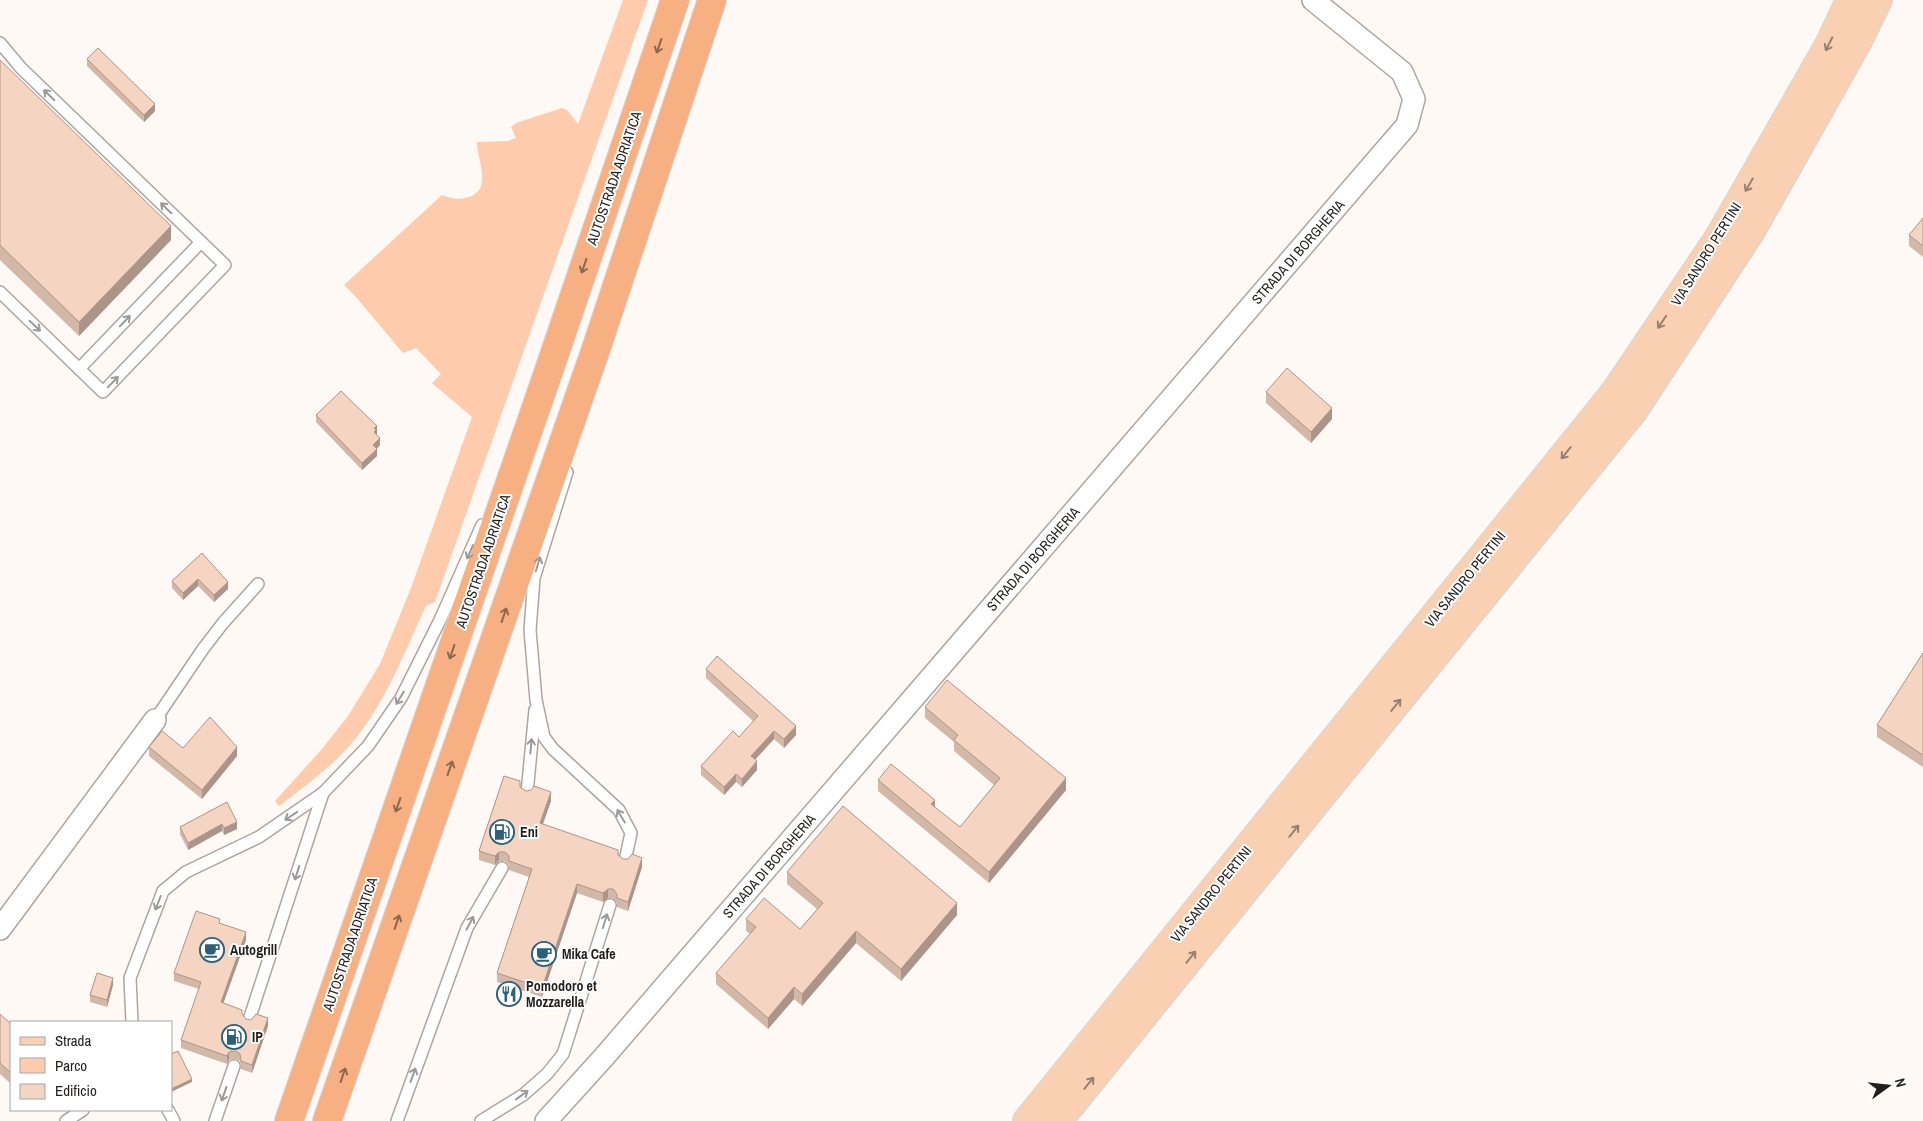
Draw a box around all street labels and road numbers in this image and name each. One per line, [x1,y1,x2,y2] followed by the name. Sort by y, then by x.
[582,108,646,248] street label: AUTOSTRADA ADRIATICA
[1248,196,1349,308] street label: STRADA DI BORGHERIA
[1667,199,1745,309] street label: VIA SANDRO PERTINI
[451,491,515,631] street label: AUTOSTRADA ADRIATICA
[983,503,1084,615] street label: STRADA DI BORGHERIA
[1421,527,1509,631] street label: VIA SANDRO PERTINI
[719,810,820,922] street label: STRADA DI BORGHERIA
[1167,842,1255,946] street label: VIA SANDRO PERTINI
[318,874,382,1014] street label: AUTOSTRADA ADRIATICA

